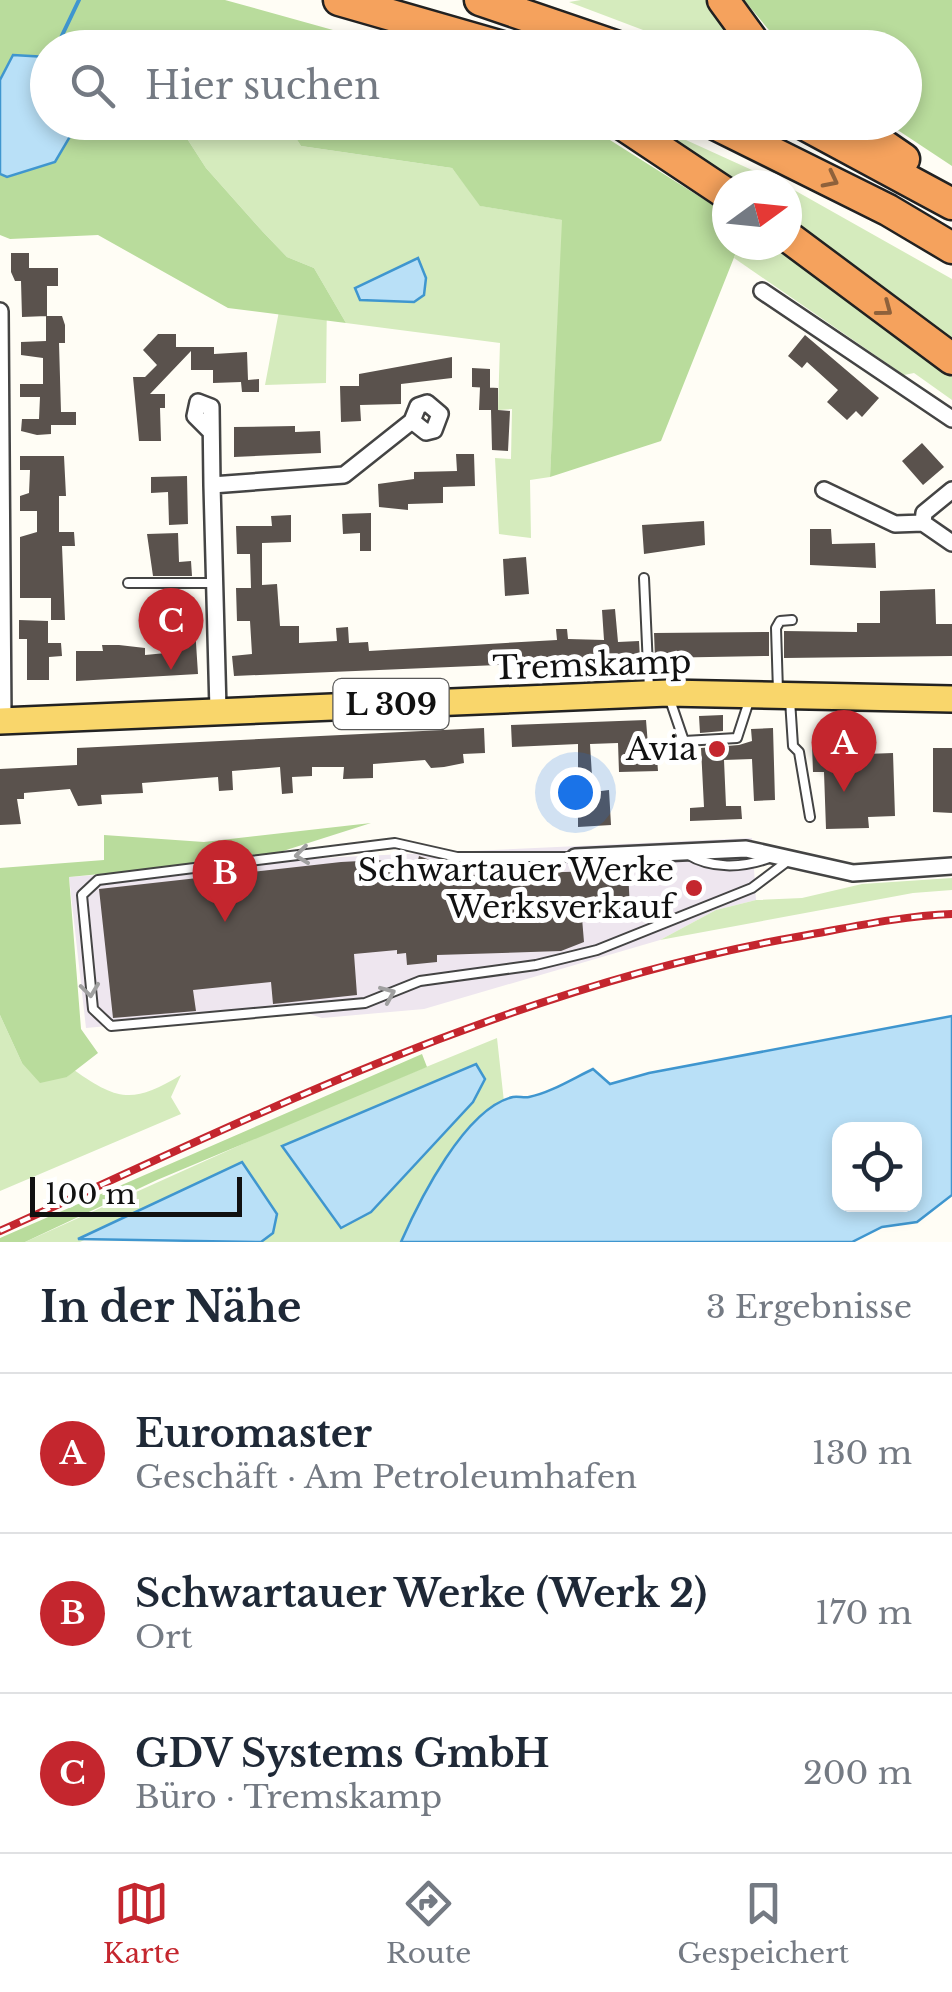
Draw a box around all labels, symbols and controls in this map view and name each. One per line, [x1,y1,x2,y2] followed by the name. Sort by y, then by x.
[30,30,922,140] search box
[65,58,120,113] icon: search
[145,62,380,109] text: Hier suchen
[820,168,838,187] one-way arrow
[712,170,802,260] north arrow
[874,297,892,314] one-way arrow
[138,588,204,670] pin: C
[492,642,692,688] street label: Tremskamp
[334,679,448,729] road number: L 309
[812,710,876,792] pin: A
[625,729,697,769] place label: Avia
[706,738,728,760] marker: Avia
[550,767,601,818] your location
[192,840,258,922] pin: B
[294,843,311,864] one-way arrow
[357,850,678,927] place label: Schwartauer Werke Werksverkauf
[683,877,705,899] marker: Schwartauer Werke Werksverkauf
[79,983,100,999] one-way arrow
[379,985,396,1005] one-way arrow
[832,1122,922,1212] map controls
[832,1122,922,1212] button: locate
[30,1172,242,1216] scale bar
[45,1177,136,1212] text: 100 m
[40,1281,302,1333] text: In der Nähe
[706,1287,912,1327] text: 3 Ergebnisse
[135,1410,372,1457] text: Euromaster
[60,1433,85,1473] text: A
[812,1433,912,1473] text: 130 m
[135,1457,637,1497] text: Geschäft · Am Petroleumhafen
[135,1570,707,1617] text: Schwartauer Werke (Werk 2)
[60,1593,85,1633] text: B
[815,1593,912,1633] text: 170 m
[135,1617,193,1657] text: Ort
[135,1730,550,1777] text: GDV Systems GmbH
[59,1753,86,1793] text: C
[803,1753,912,1793] text: 200 m
[135,1777,442,1817] text: Büro · Tremskamp
[103,1876,180,1971] tab: Karte
[386,1876,471,1971] tab: Route
[677,1876,849,1971] tab: Gespeichert

